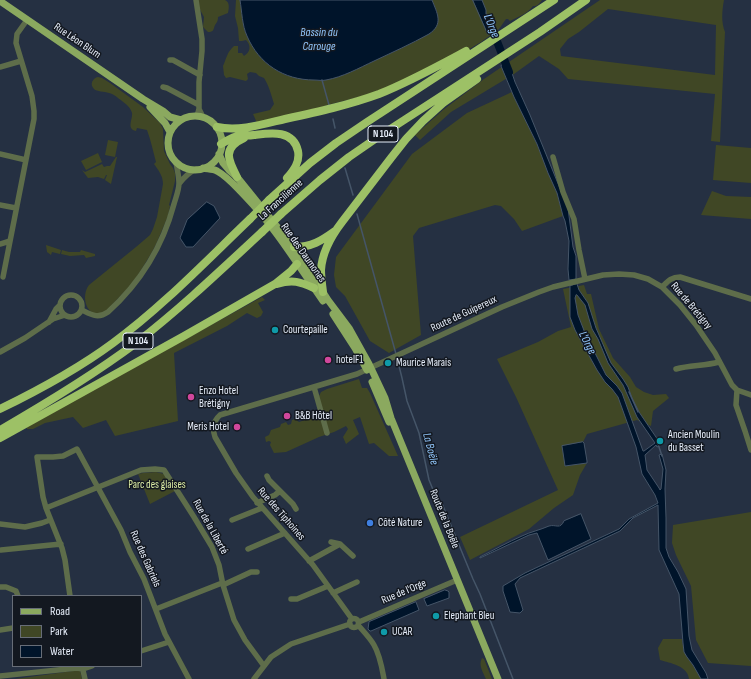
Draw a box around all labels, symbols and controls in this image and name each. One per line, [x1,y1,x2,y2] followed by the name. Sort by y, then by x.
[480,12,502,40] water label: L'Orge
[51,20,103,62] street label: Rue Léon Blum
[300,26,338,54] water label: Bassin du Carouge
[368,126,398,142] road number: N 104
[256,177,306,223] street label: La Francilienne
[278,221,328,285] street label: Rue des Daumones
[667,280,715,332] street label: Rue de Brétigny
[429,293,499,335] street label: Route de Guipereux
[283,323,328,337] place label: Courtepaille
[270,325,280,335] marker: Courtepaille
[575,329,599,357] water label: L'Orge
[123,333,153,349] road number: N 104
[336,353,363,367] place label: hotelF1
[323,355,333,365] marker: hotelF1
[396,356,451,370] place label: Maurice Marais
[383,358,393,368] marker: Maurice Marais
[199,384,238,410] place label: Enzo Hotel Brétigny
[186,392,196,402] marker: Enzo Hotel Brétigny
[295,409,332,423] place label: B&B Hôtel
[282,411,292,421] marker: B&B Hôtel
[187,420,229,434] place label: Meris Hotel
[232,422,242,432] marker: Meris Hotel
[668,428,720,454] place label: Ancien Moulin du Basset
[419,431,441,467] water label: La Boële
[655,436,665,446] marker: Ancien Moulin du Basset
[128,478,186,492] park label: Parc des glaises
[254,485,308,543] street label: Rue des Tiphoines
[426,487,462,551] street label: Route de la Boële
[190,497,230,557] street label: Rue de la Liberté
[378,516,422,530] place label: Côté Nature
[365,518,375,528] marker: Côté Nature
[127,529,163,589] street label: Rue des Gabriels
[380,577,428,607] street label: Rue de l'Orge
[12,595,142,667] legend
[50,604,70,619] text: Road
[444,609,494,623] place label: Elephant Bleu
[431,611,441,621] marker: Elephant Bleu
[50,624,68,639] text: Park
[392,625,413,639] place label: UCAR
[379,627,389,637] marker: UCAR
[50,644,74,659] text: Water

